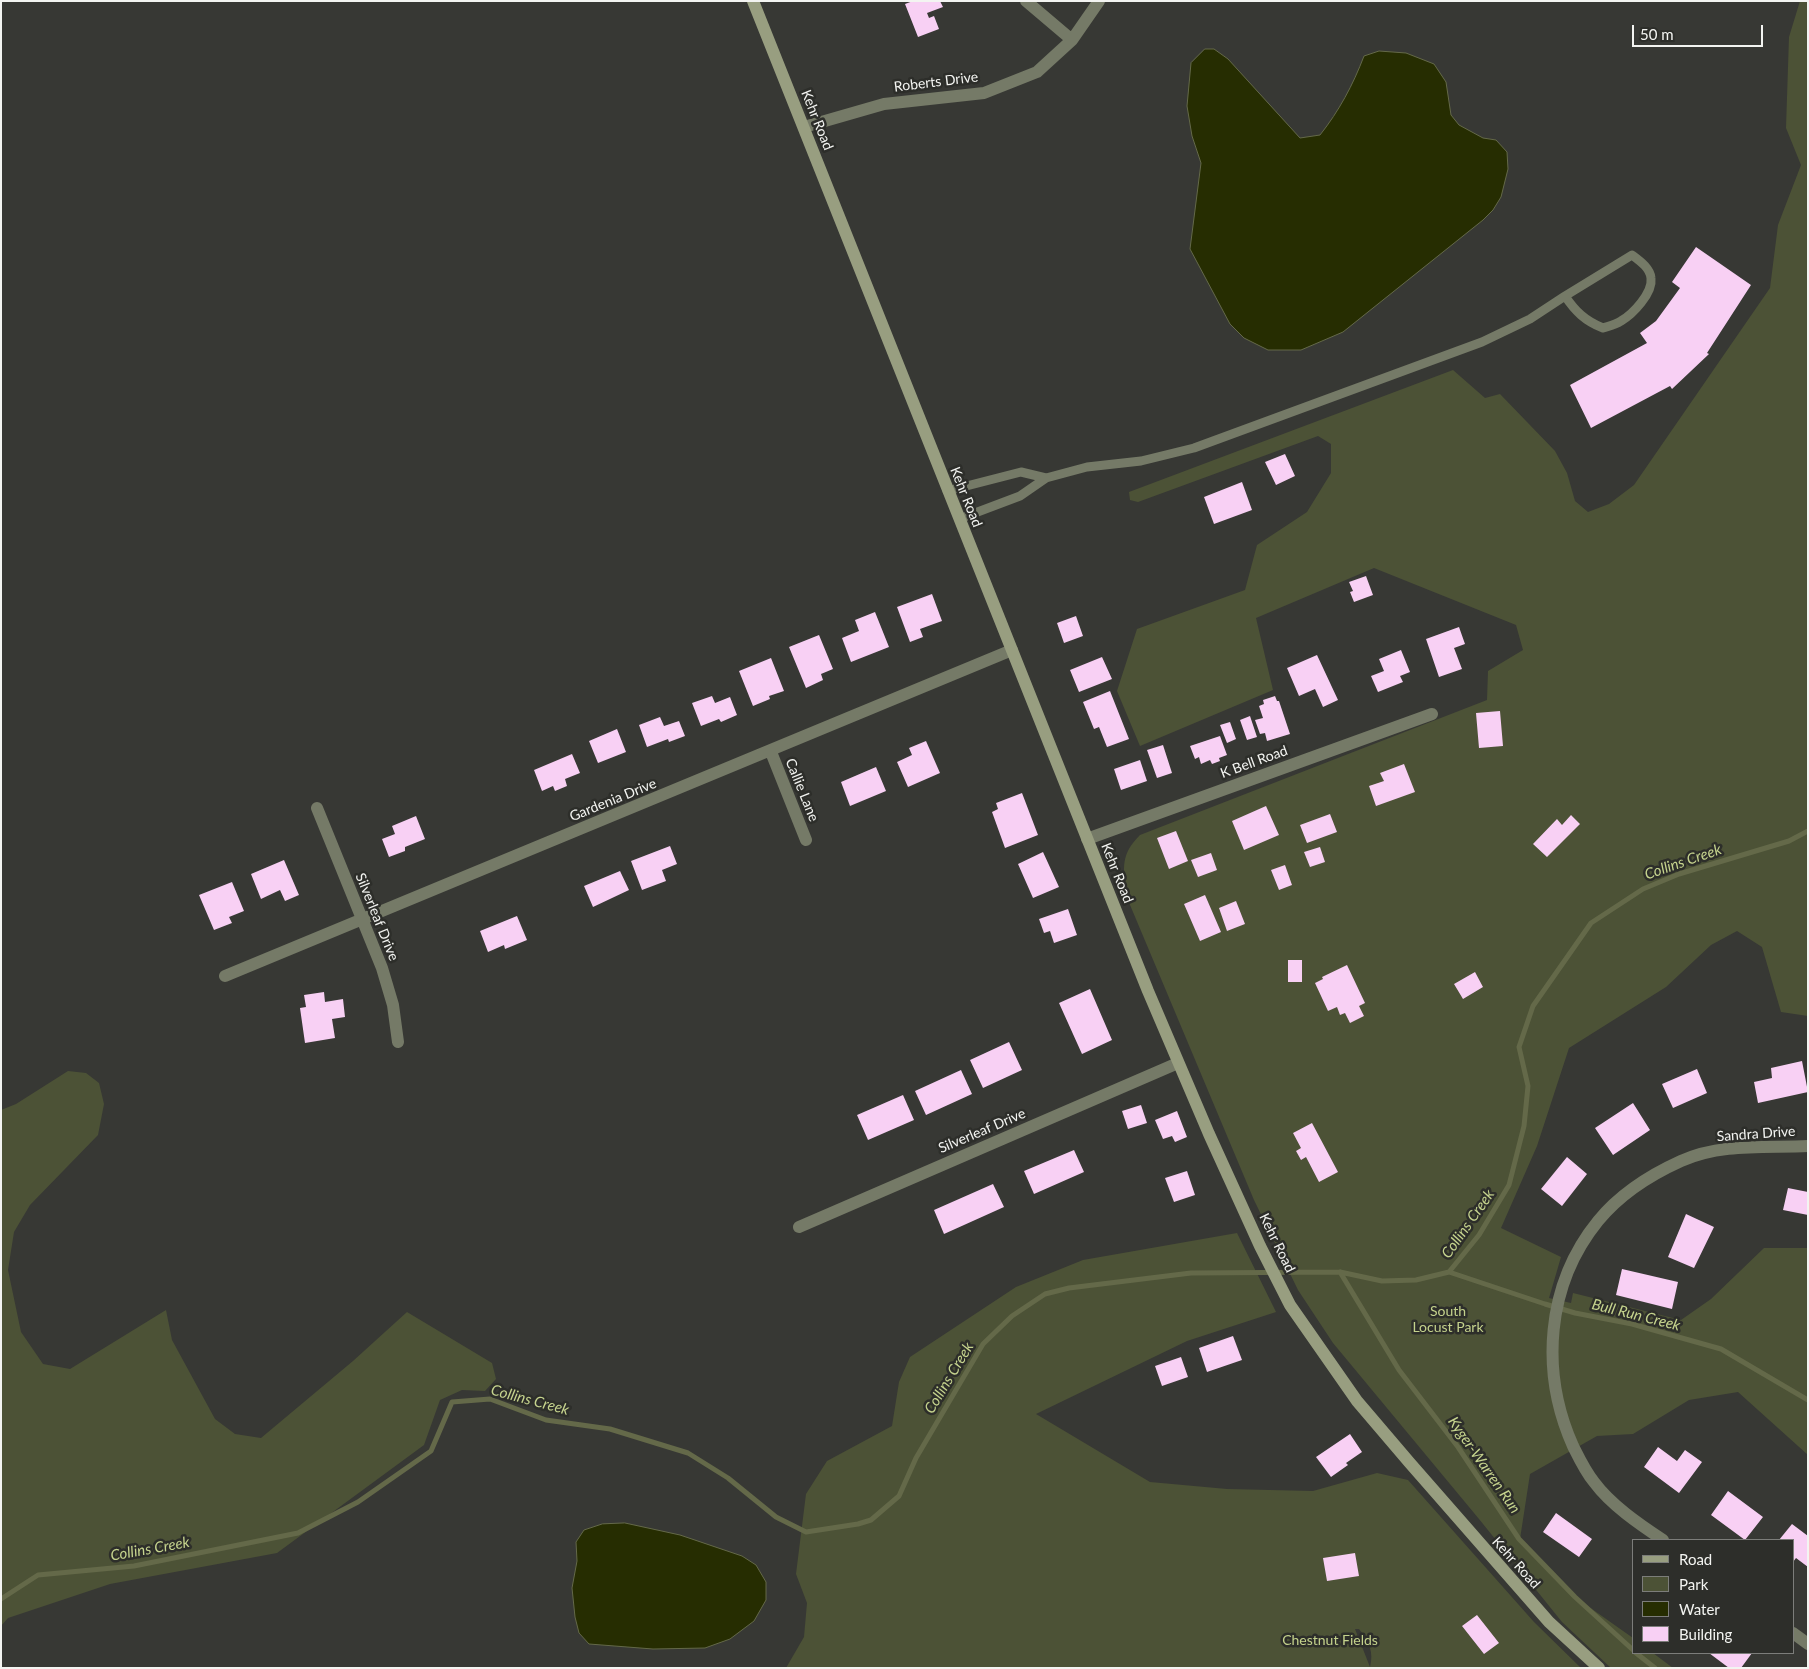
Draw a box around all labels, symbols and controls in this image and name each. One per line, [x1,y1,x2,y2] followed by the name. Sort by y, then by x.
[1634,15,1765,47] scale bar
[1640,25,1674,43] text: 50 m
[893,69,979,95] street label: Roberts Drive
[797,87,837,153] street label: Kehr Road
[946,464,986,530] street label: Kehr Road
[1218,742,1290,782] street label: K Bell Road
[782,756,822,824] street label: Callie Lane
[567,775,659,825] street label: Gardenia Drive
[1097,840,1137,906] street label: Kehr Road
[1642,840,1724,884] water label: Collins Creek
[352,871,402,963] street label: Silverleaf Drive
[936,1105,1028,1157] street label: Silverleaf Drive
[1716,1123,1796,1145] street label: Sandra Drive
[1438,1186,1498,1262] water label: Collins Creek
[1255,1211,1299,1275] street label: Kehr Road
[1590,1295,1682,1335] water label: Bull Run Creek
[1412,1303,1484,1335] park label: South Locust Park
[921,1339,977,1417] water label: Collins Creek
[489,1381,571,1419] water label: Collins Creek
[1444,1413,1524,1517] water label: Kyger-Warren Run
[109,1533,191,1565] water label: Collins Creek
[1488,1534,1544,1592] street label: Kehr Road
[1632,1539,1794,1654] legend
[1679,1550,1712,1568] text: Road
[1679,1575,1708,1593] text: Park
[1679,1600,1720,1618] text: Water
[1679,1625,1732,1643] text: Building
[1282,1632,1378,1648] park label: Chestnut Fields

